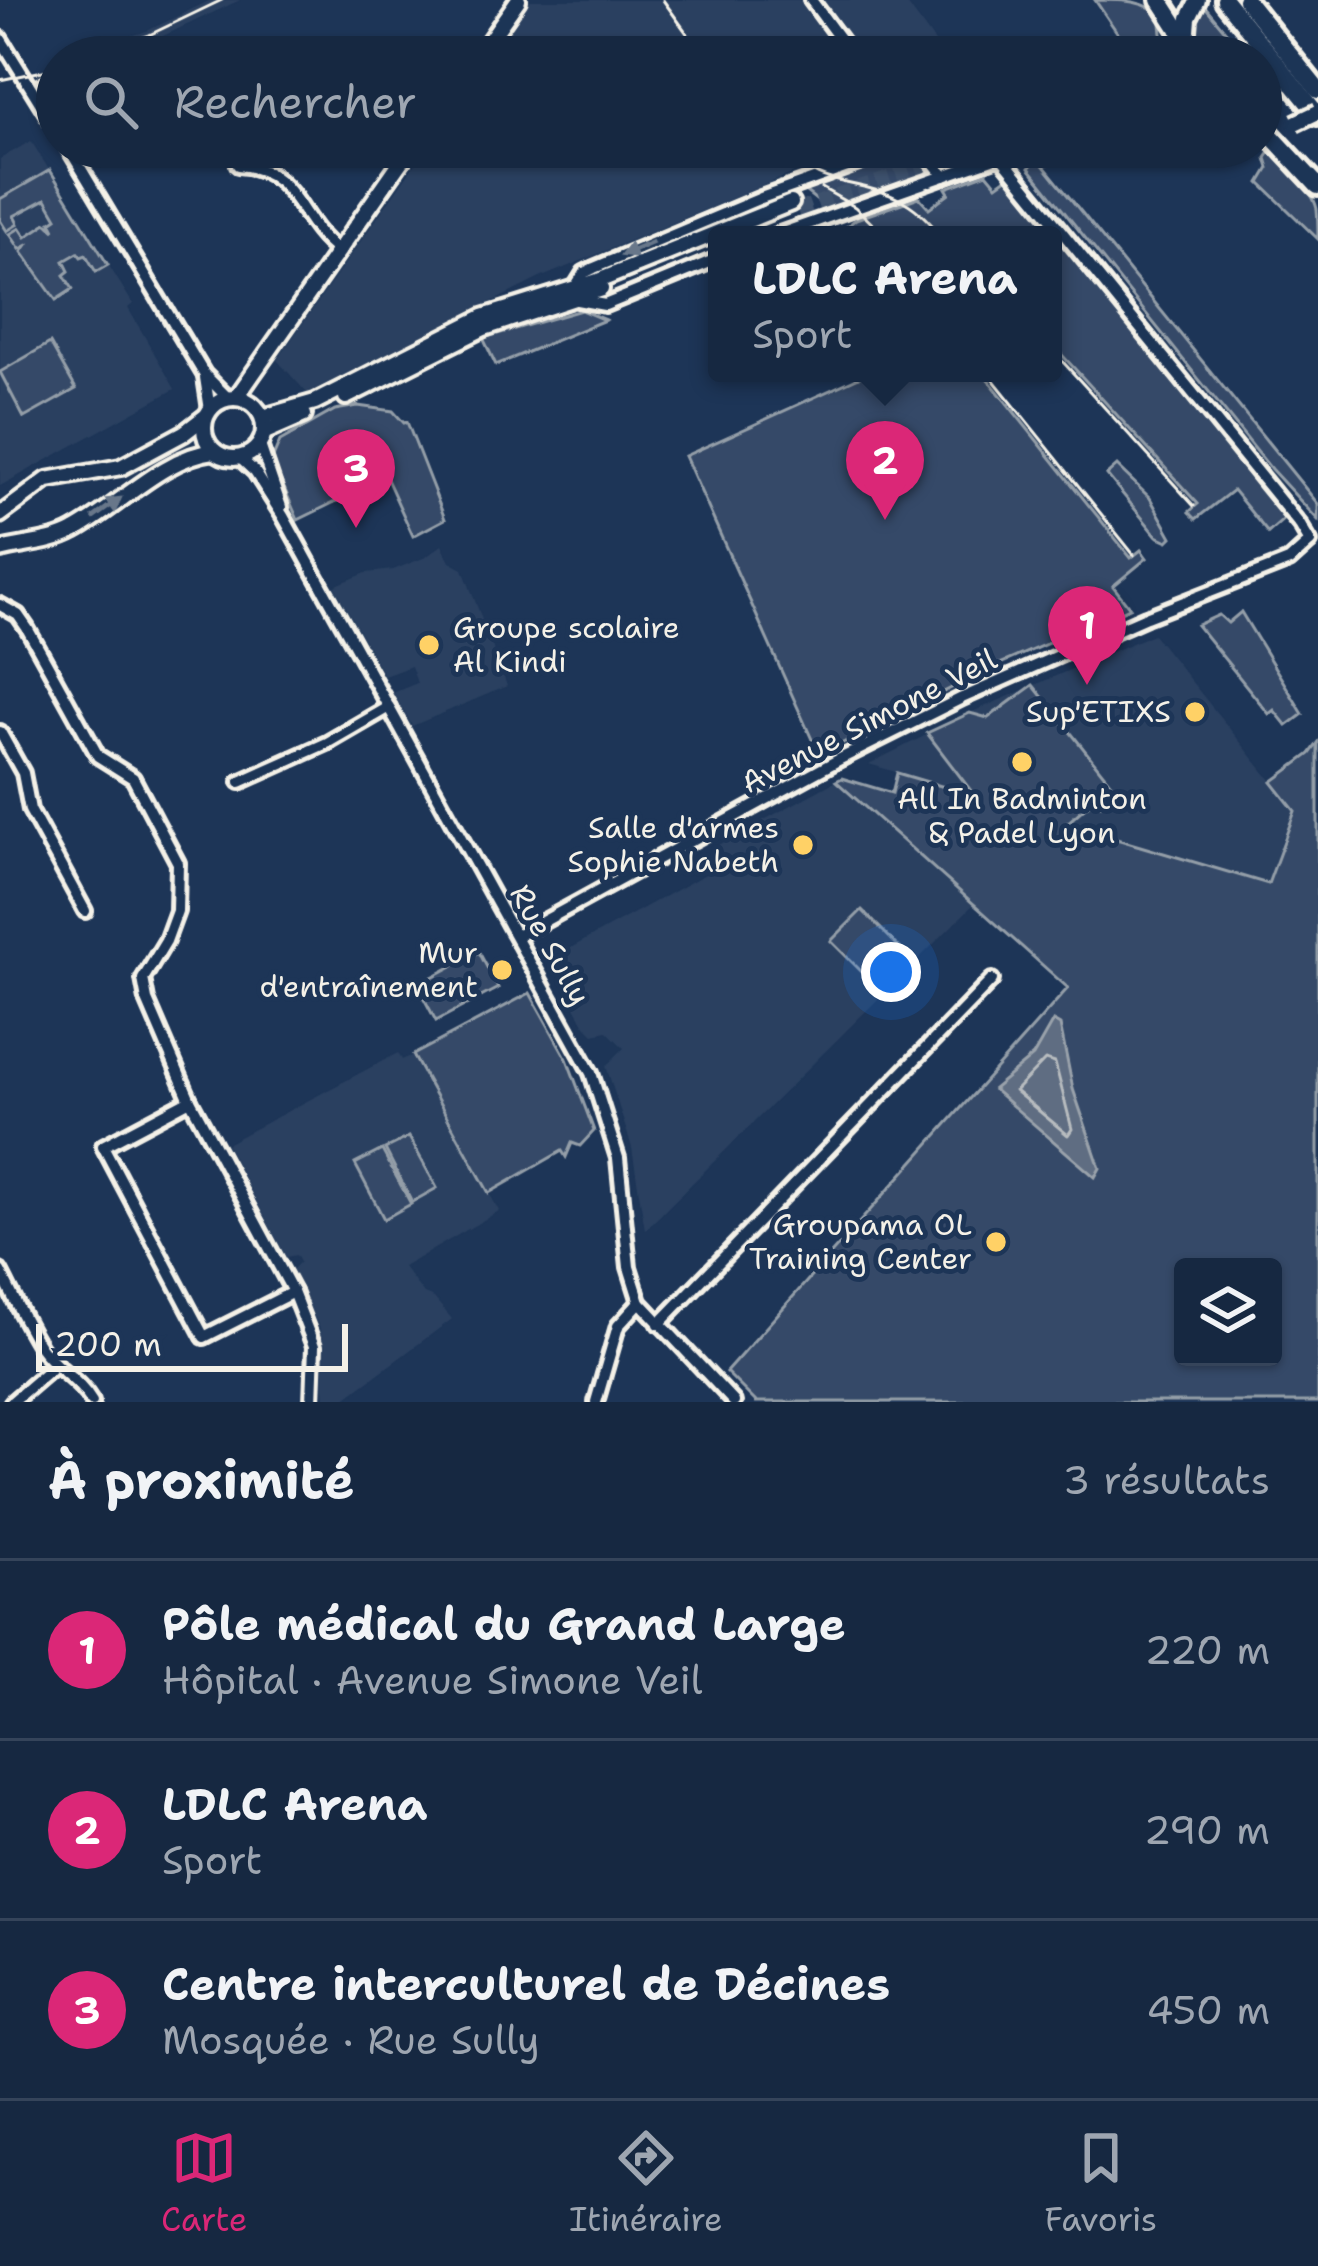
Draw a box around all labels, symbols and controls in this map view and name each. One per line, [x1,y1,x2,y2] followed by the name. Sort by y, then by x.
[36,36,1282,168] search box
[78,69,144,135] icon: search
[174,72,417,132] text: Rechercher
[708,226,1062,382] popup
[619,240,655,259] one-way arrow
[752,248,1018,308] text: LDLC Arena
[752,308,853,360] text: Sport
[846,421,924,520] pin: 2
[317,429,395,528] pin: 3
[91,497,123,520] one-way arrow
[1048,586,1126,685] pin: 1
[453,607,680,682] place label: Groupe scolaire Al Kindi
[416,632,442,658] marker: Groupe scolaire Al Kindi
[734,638,1004,803] street label: Avenue Simone Veil
[1026,691,1171,732] place label: Sup'ETIXS
[1182,699,1208,725] marker: Sup'ETIXS
[1009,749,1035,775] marker: All In Badminton & Padel Lyon
[897,778,1147,853] place label: All In Badminton & Padel Lyon
[567,807,779,882] place label: Salle d'armes Sophie Nabeth
[790,832,816,858] marker: Salle d'armes Sophie Nabeth
[500,877,600,1013] street label: Rue Sully
[259,932,478,1007] place label: Mur d'entraînement
[861,942,921,1002] your location
[489,957,515,983] marker: Mur d'entraînement
[749,1204,972,1279] place label: Groupama OL Training Center
[983,1229,1009,1255] marker: Groupama OL Training Center
[1174,1258,1282,1366] map controls
[1174,1258,1282,1366] button: layers
[36,1318,348,1371] scale bar
[54,1322,162,1367] text: 200 m
[48,1446,355,1514] text: À proximité
[1063,1454,1270,1506] text: 3 résultats
[162,1594,846,1654] text: Pôle médical du Grand Large
[78,1624,96,1676] text: 1
[1144,1624,1270,1676] text: 220 m
[162,1654,702,1706] text: Hôpital · Avenue Simone Veil
[162,1774,428,1834] text: LDLC Arena
[73,1804,101,1856] text: 2
[1144,1804,1270,1856] text: 290 m
[162,1834,262,1886] text: Sport
[162,1954,890,2014] text: Centre interculturel de Décines
[73,1984,101,2036] text: 3
[1146,1984,1270,2036] text: 450 m
[162,2014,540,2066] text: Mosquée · Rue Sully
[161,2125,247,2242] tab: Carte
[569,2125,723,2242] tab: Itinéraire
[1044,2125,1157,2242] tab: Favoris

